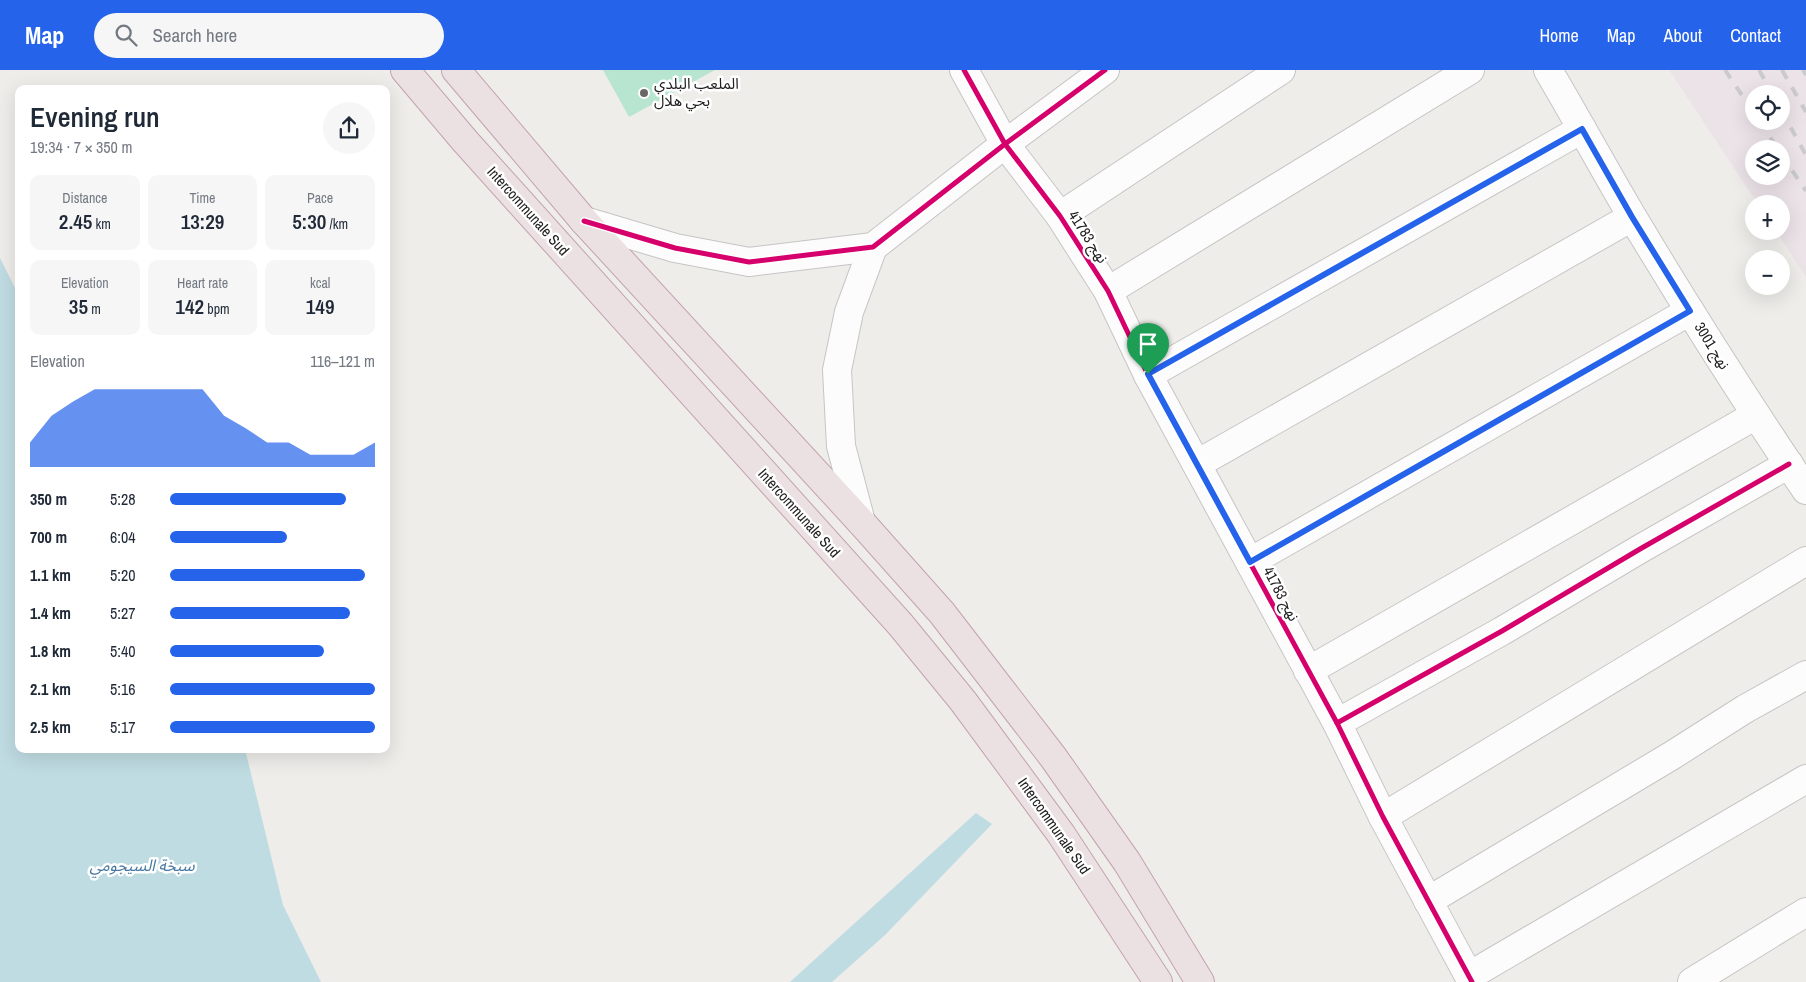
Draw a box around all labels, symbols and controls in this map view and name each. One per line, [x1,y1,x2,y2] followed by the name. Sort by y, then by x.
[94,13,444,58] search box
[25,19,64,51] text: Map
[112,21,140,49] icon: search
[152,22,237,48] text: Search here
[1539,23,1579,48] text: Home
[1607,23,1636,48] text: Map
[1664,23,1702,48] text: About
[1730,23,1781,48] text: Contact
[654,73,739,112] place label: الملعب البلدي بحي هلال
[1745,85,1790,295] map controls
[1745,85,1790,130] button: locate
[638,87,650,99] marker: الملعب البلدي بحي هلال
[30,98,160,136] text: Evening run
[323,102,375,154] button: share
[30,136,133,158] text: 19:34 · 7 × 350 m
[1745,140,1790,185] button: layers
[483,161,574,260] street label: Intercommunale Sud
[62,189,107,207] text: Distance
[190,189,215,207] text: Time
[307,189,333,207] text: Pace
[1745,195,1790,240] button: +
[1062,206,1113,268] street label: نهج 41783
[59,207,92,236] text: 2.45
[181,207,224,236] text: 13:29
[292,207,326,236] text: 5:30
[92,215,111,233] text: km
[326,215,348,233] text: /km
[1745,250,1790,295] button: −
[61,274,109,292] text: Elevation
[177,274,228,292] text: Heart rate
[310,274,330,292] text: kcal
[69,292,88,321] text: 35
[175,292,204,321] text: 142
[306,292,335,321] text: 149
[88,300,101,318] text: m
[204,300,230,318] text: bpm
[1688,318,1735,374] street label: نهج 3001
[1127,323,1169,374] pin
[1134,330,1162,358] icon: arrive
[30,350,85,372] text: Elevation
[310,350,375,372] text: 116–121 m
[754,463,845,562] street label: Intercommunale Sud
[30,488,67,510] text: 350 m
[110,488,136,510] text: 5:28
[30,526,67,548] text: 700 m
[110,526,136,548] text: 6:04
[1257,563,1305,626] street label: نهج 41783
[30,564,71,586] text: 1.1 km
[110,564,136,586] text: 5:20
[30,602,71,624] text: 1.4 km
[110,602,136,624] text: 5:27
[30,640,71,662] text: 1.8 km
[110,640,136,662] text: 5:40
[30,678,71,700] text: 2.1 km
[110,678,136,700] text: 5:16
[30,716,71,738] text: 2.5 km
[110,716,136,738] text: 5:17
[1013,773,1096,878] street label: Intercommunale Sud
[89,854,195,879] water label: سبخة السيجومي

